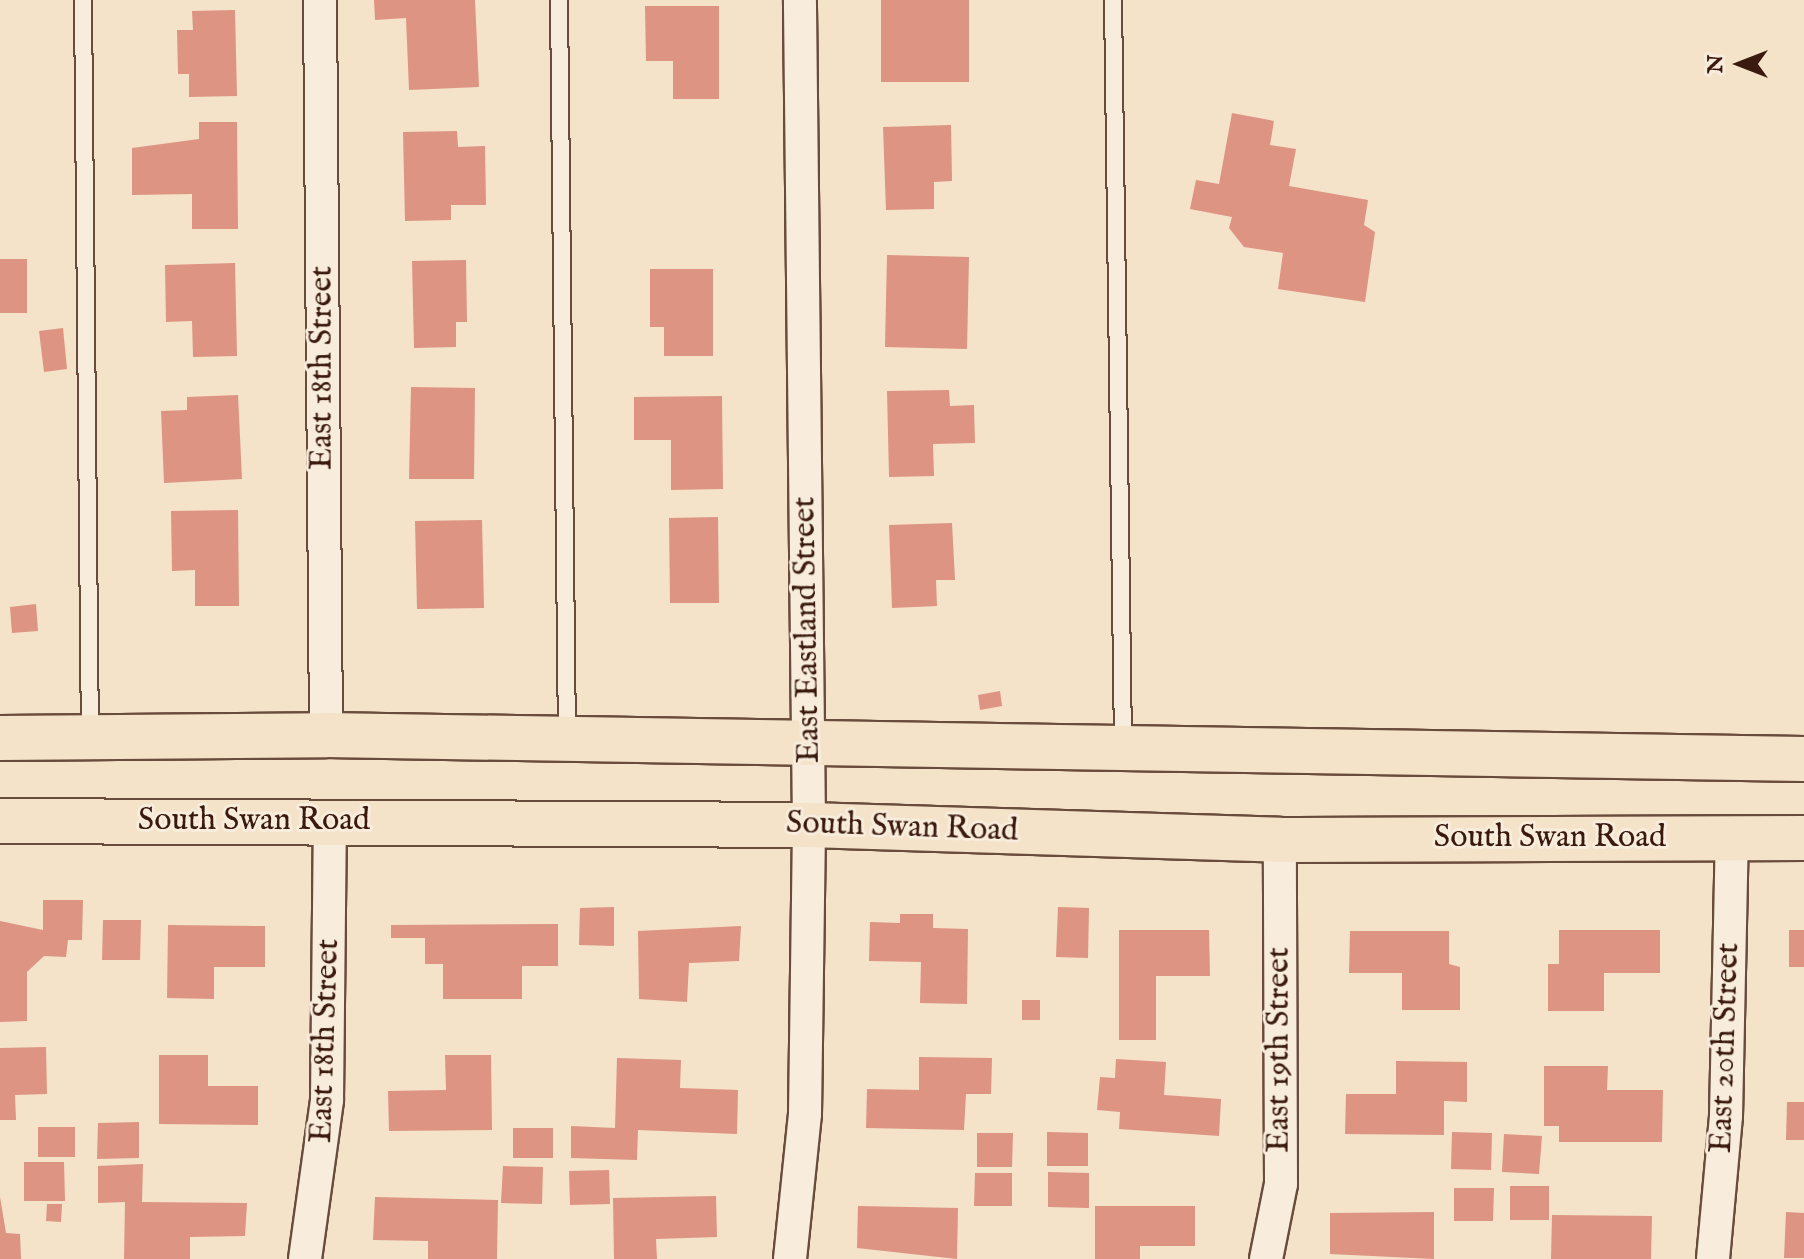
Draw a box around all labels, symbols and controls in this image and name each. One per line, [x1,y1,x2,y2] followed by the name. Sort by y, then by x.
[1700,24,1780,104] north arrow
[1702,54,1730,74] text: N
[304,266,342,470] street label: East 18th Street
[786,496,830,764] street label: East Eastland Street
[138,802,370,840] street label: South Swan Road
[785,805,1019,851] street label: South Swan Road
[1434,819,1666,857] street label: South Swan Road
[303,938,349,1144] street label: East 18th Street
[1703,942,1749,1154] street label: East 20th Street
[1261,947,1299,1153] street label: East 19th Street

